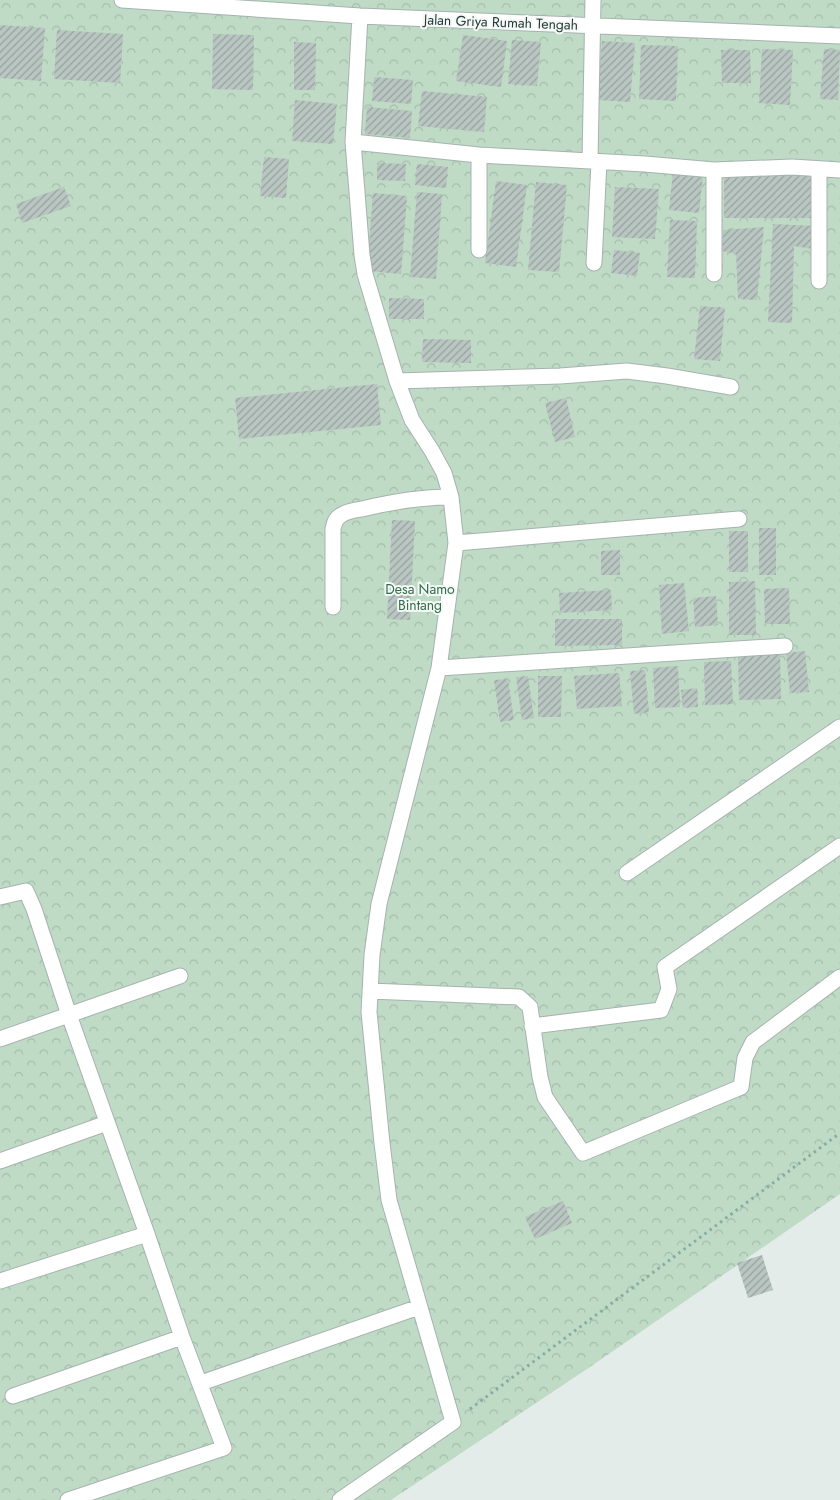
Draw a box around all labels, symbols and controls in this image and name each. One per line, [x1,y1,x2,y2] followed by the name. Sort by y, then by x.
[422,9,578,35] street label: Jalan Griya Rumah Tengah
[385,579,455,615] park label: Desa Namo Bintang

